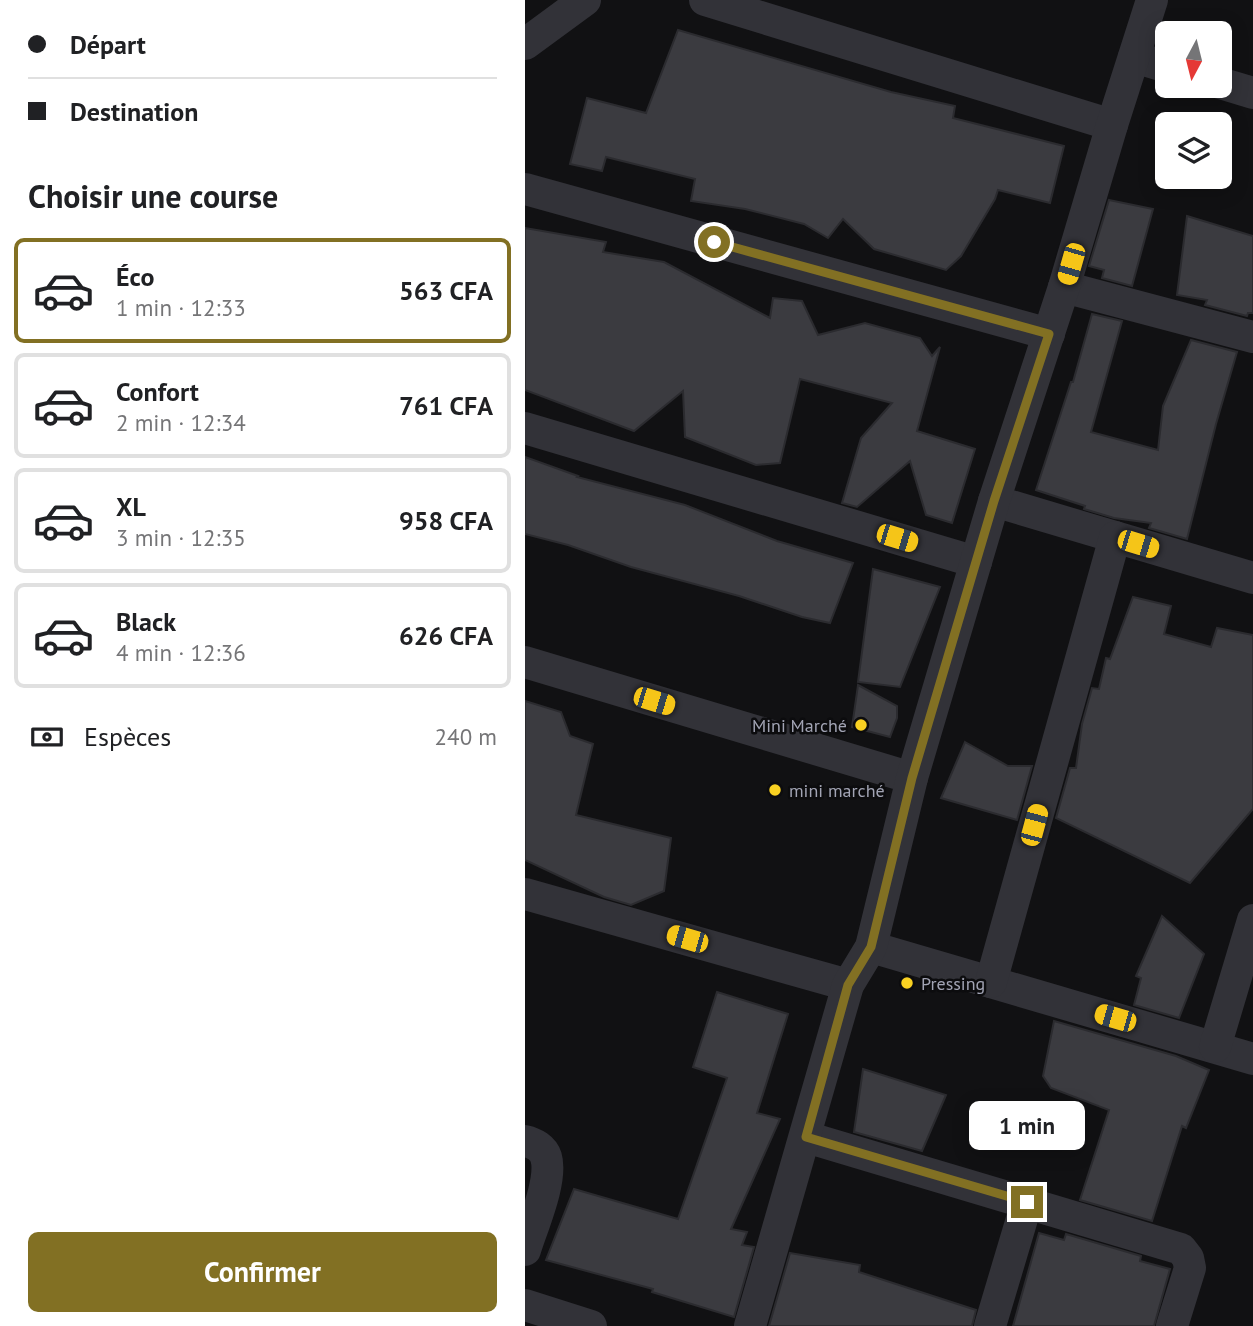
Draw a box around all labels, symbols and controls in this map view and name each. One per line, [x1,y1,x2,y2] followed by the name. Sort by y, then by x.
[1155,21,1232,98] north arrow
[1155,21,1232,189] map controls
[70,28,146,61] text: Départ
[70,95,198,128] text: Destination
[1155,112,1232,189] button: layers
[28,175,278,217] text: Choisir une course
[698,226,730,258] route start
[1056,241,1087,287] car
[32,259,95,322] icon: car
[116,260,154,293] text: Éco
[399,274,493,307] text: 563 CFA
[116,293,246,322] text: 1 min · 12:33
[32,374,95,437] icon: car
[116,375,199,408] text: Confort
[399,389,493,422] text: 761 CFA
[116,408,246,437] text: 2 min · 12:34
[32,489,95,552] icon: car
[116,490,146,523] text: XL
[399,504,493,537] text: 958 CFA
[874,522,921,554] car
[116,523,246,552] text: 3 min · 12:35
[1115,528,1162,560] car
[32,604,95,667] icon: car
[116,605,176,638] text: Black
[399,619,493,652] text: 626 CFA
[116,638,246,667] text: 4 min · 12:36
[631,685,678,717] car
[752,714,847,737] place label: Mini Marché
[853,717,869,733] marker: Mini Marché
[28,718,66,756] icon: cash
[84,720,171,753] text: Espèces
[435,722,497,751] text: 240 m
[789,779,885,802] place label: mini marché
[767,782,783,798] marker: mini marché
[1019,802,1050,848] car
[664,923,711,955] car
[921,972,985,995] place label: Pressing
[899,975,915,991] marker: Pressing
[1092,1002,1139,1034] car
[969,1100,1085,1150] callout: 1 min
[999,1111,1055,1140] text: 1 min
[1011,1186,1043,1218] route end
[28,1232,497,1312] button: Confirmer

